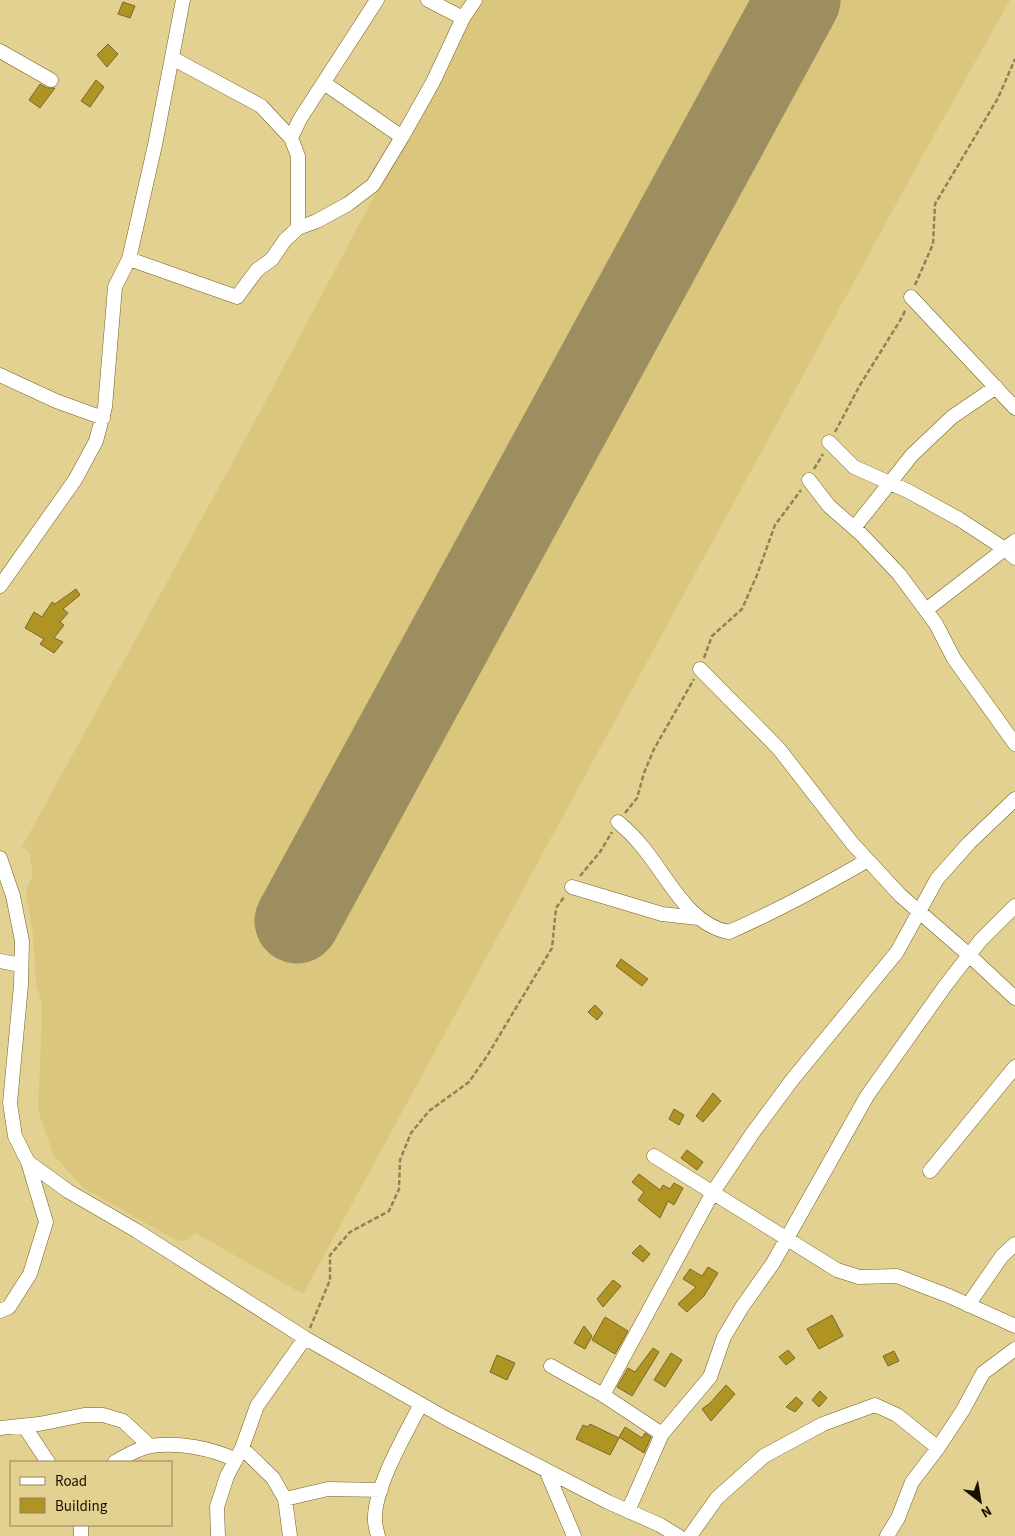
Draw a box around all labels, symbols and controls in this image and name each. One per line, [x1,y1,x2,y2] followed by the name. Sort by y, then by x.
[10,1461,172,1526] legend
[55,1471,87,1492] text: Road
[955,1476,1005,1526] north arrow
[55,1496,108,1517] text: Building
[977,1500,995,1522] text: N

